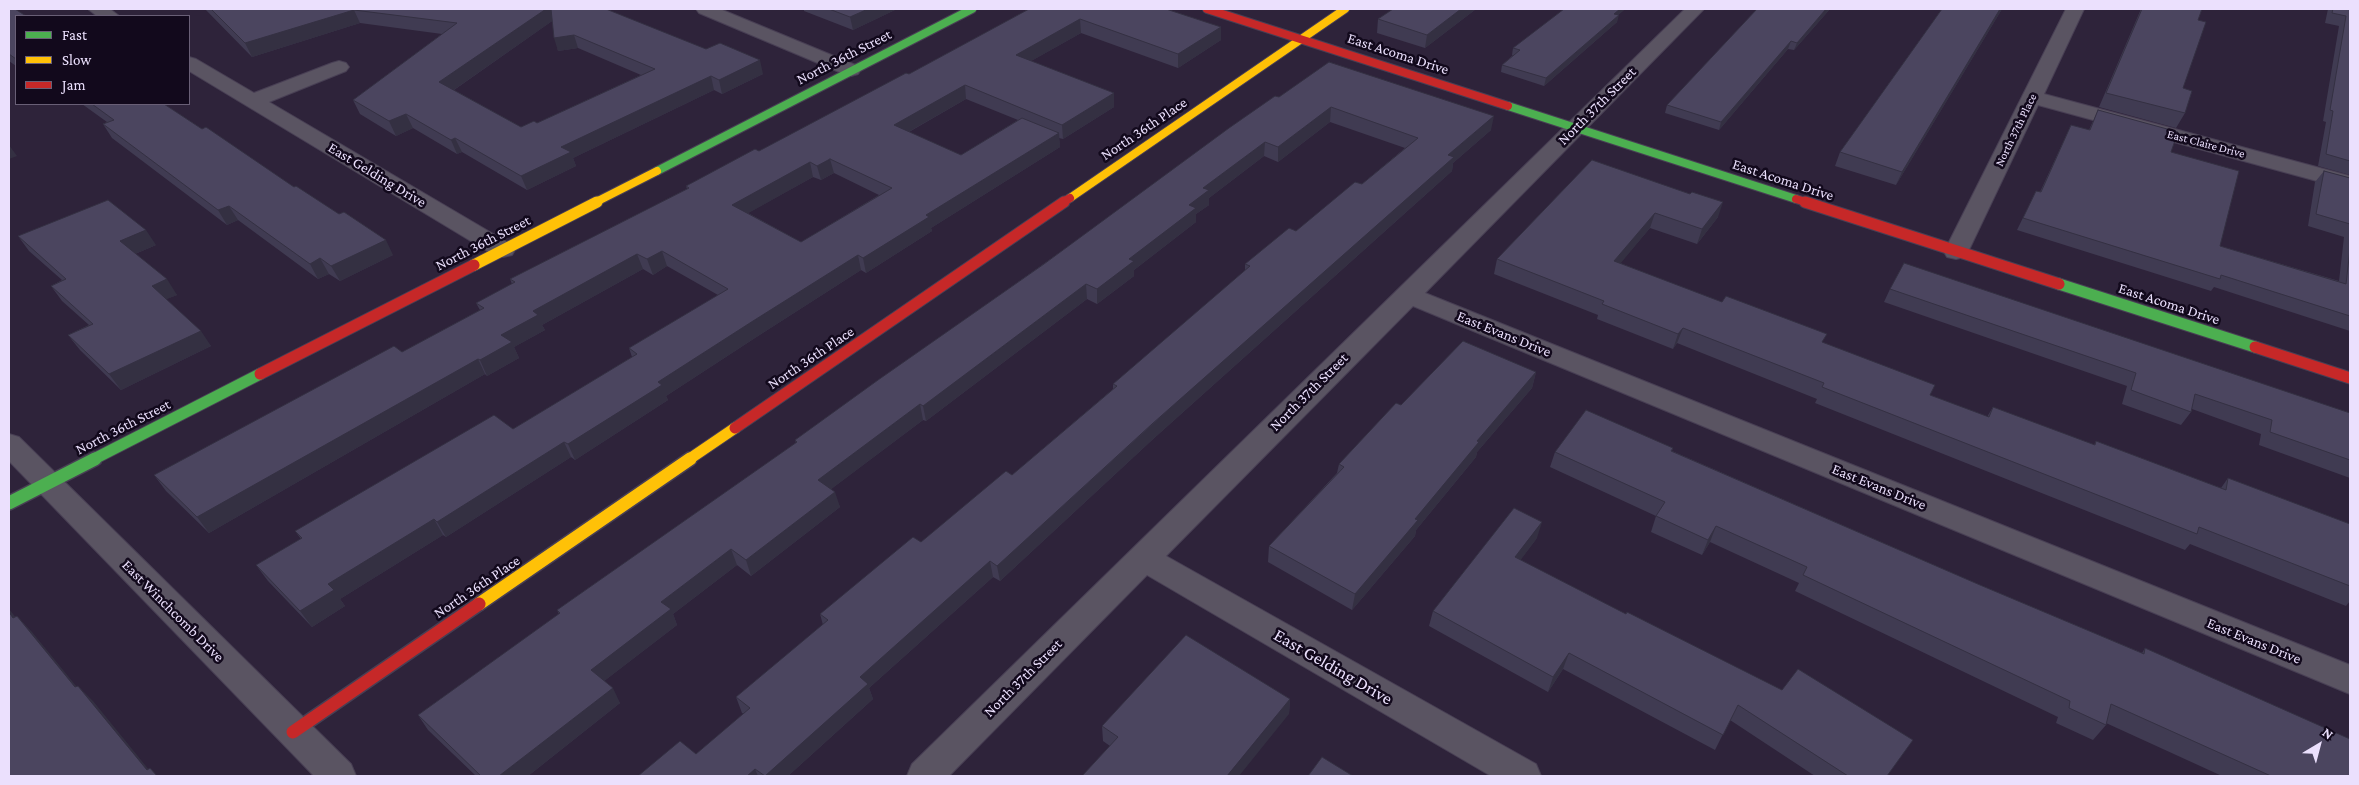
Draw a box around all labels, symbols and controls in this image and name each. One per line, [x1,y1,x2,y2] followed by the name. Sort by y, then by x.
[15,15,190,105] legend
[794,25,894,89] street label: North 36th Street
[62,27,87,43] text: Fast
[1345,29,1451,79] street label: East Acoma Drive
[62,52,91,68] text: Slow
[1554,63,1640,149] street label: North 37th Street
[62,77,85,93] text: Jam
[1992,91,2040,169] street label: North 37th Place
[1098,94,1190,164] street label: North 36th Place
[2166,127,2246,161] street label: East Claire Drive
[325,139,429,211] street label: East Gelding Drive
[1730,155,1836,205] street label: East Acoma Drive
[433,211,533,275] street label: North 36th Street
[2116,279,2222,329] street label: East Acoma Drive
[1454,307,1554,361] street label: East Evans Drive
[765,323,857,393] street label: North 36th Place
[1266,349,1352,435] street label: North 37th Street
[73,395,173,459] street label: North 36th Street
[1829,460,1929,514] street label: East Evans Drive
[431,552,523,622] street label: North 36th Place
[118,556,228,666] street label: East Winchcomb Drive
[2204,614,2304,668] street label: East Evans Drive
[1270,624,1396,710] street label: East Gelding Drive
[980,635,1066,721] street label: North 37th Street
[2294,720,2344,770] north arrow
[2319,724,2337,742] text: N

